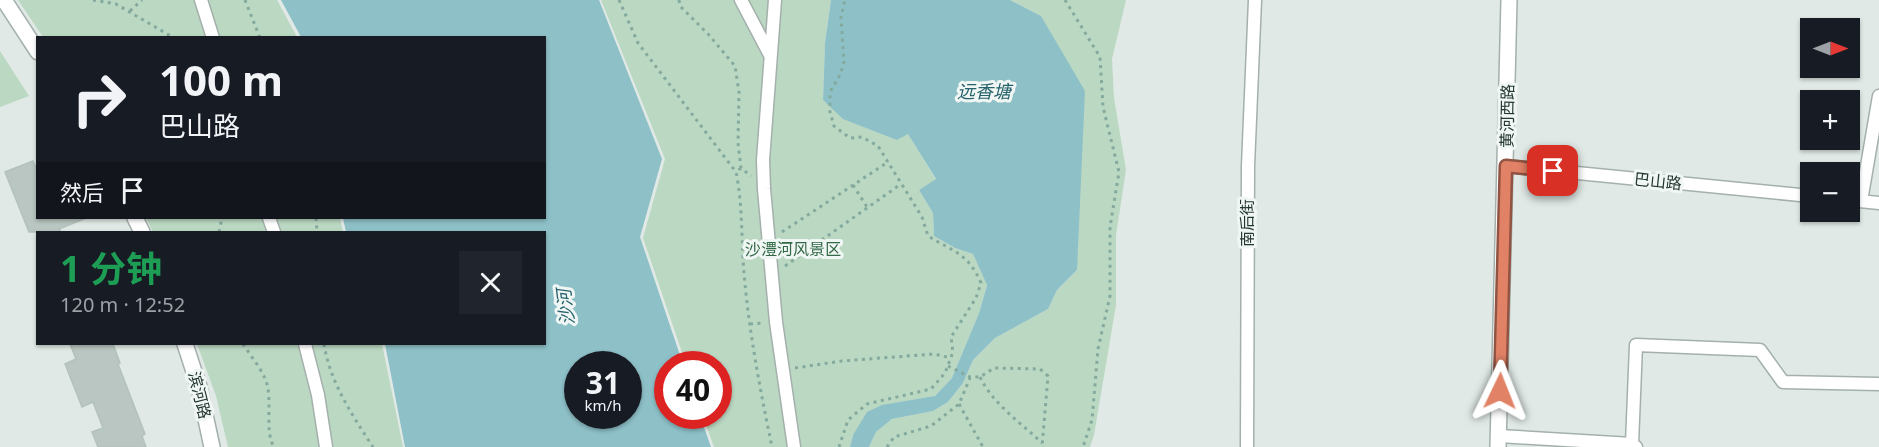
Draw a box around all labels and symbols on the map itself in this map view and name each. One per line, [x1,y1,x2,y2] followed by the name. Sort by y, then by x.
[1800,18,1860,78] north arrow
[957,79,1014,103] water label: 远香塘
[1495,84,1519,148] street label: 黄河西路
[1527,145,1578,196] pin
[1633,168,1683,194] street label: 巴山路
[1236,199,1258,247] street label: 南后街
[745,238,841,260] park label: 沙澧河风景区
[551,285,579,326] water label: 沙河
[654,351,732,429] speed limit sign: 40
[1468,359,1532,423] position arrow
[184,369,216,421] street label: 滨河路

